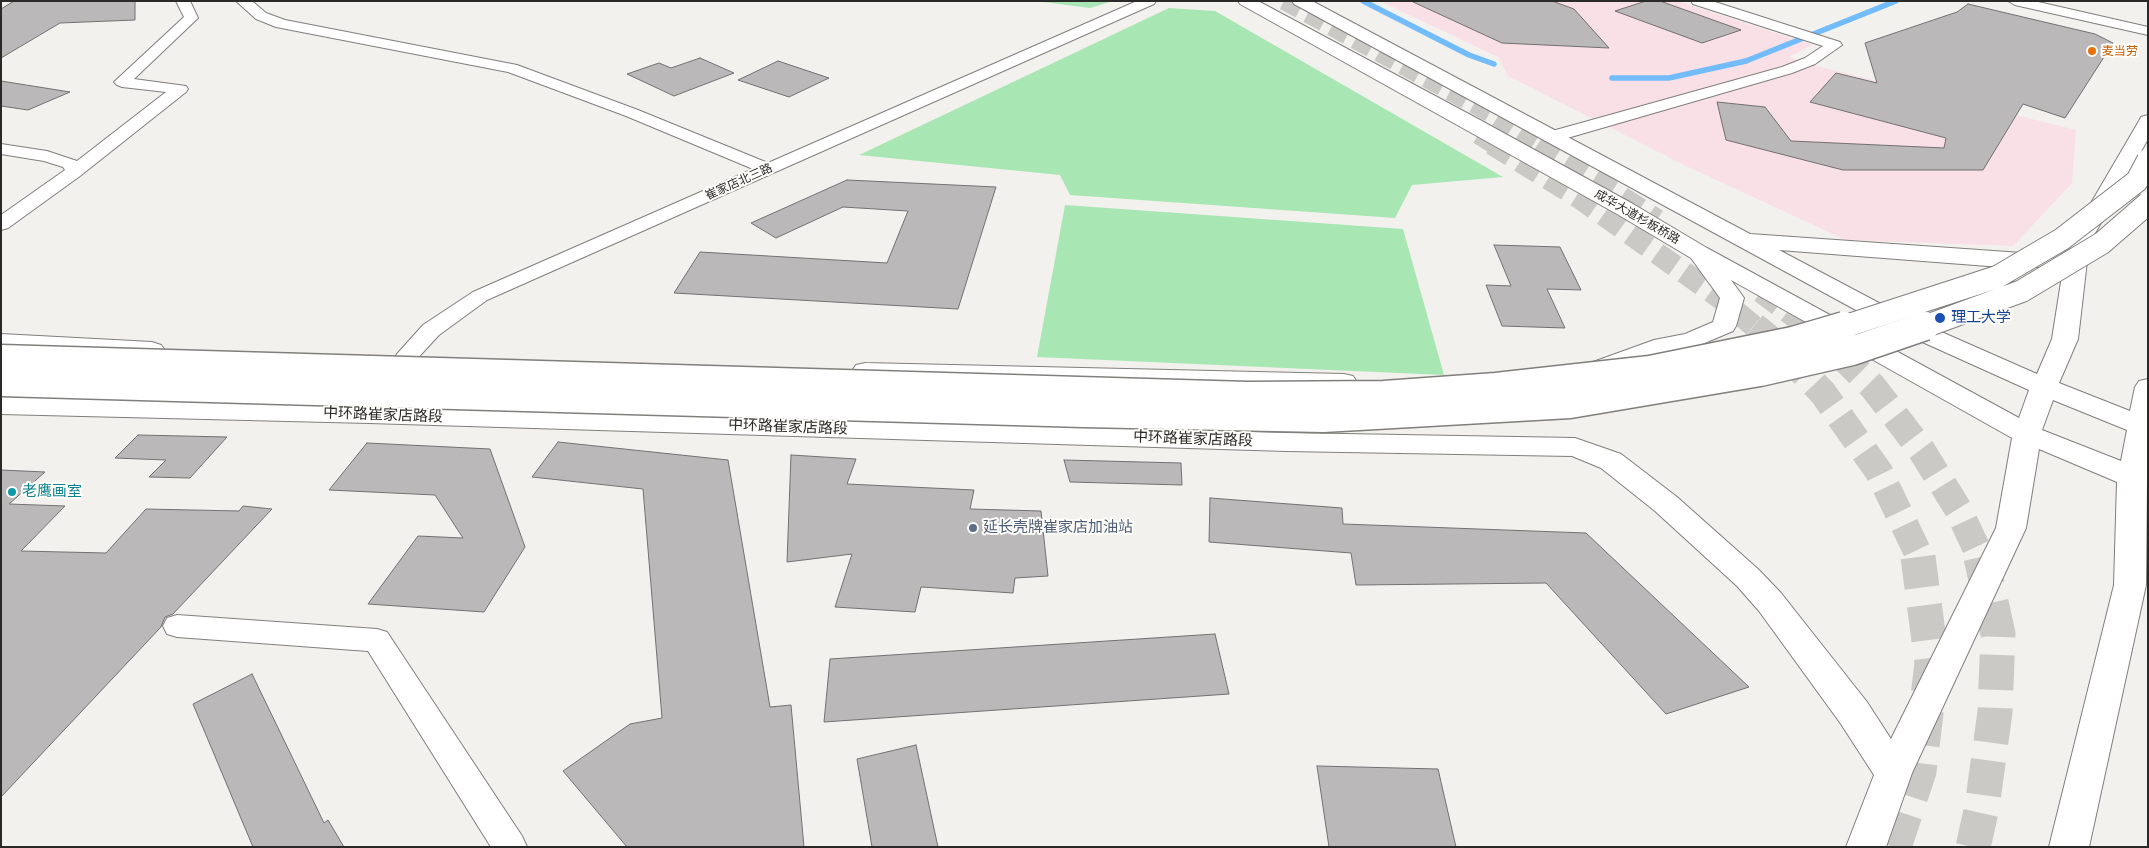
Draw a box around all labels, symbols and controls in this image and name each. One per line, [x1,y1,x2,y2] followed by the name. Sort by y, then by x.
[2102,44,2138,58] place label: 麦当劳
[2086,45,2098,57] marker: 麦当劳
[703,161,775,203] street label: 崔家店北三路
[1592,187,1682,247] street label: 成华大道杉板桥路
[1951,309,2011,327] place label: 理工大学
[1933,311,1947,325] marker: 理工大学
[323,404,443,426] street label: 中环路崔家店路段
[728,416,848,438] street label: 中环路崔家店路段
[1133,428,1253,450] street label: 中环路崔家店路段
[22,483,82,501] place label: 老鹰画室
[6,486,18,498] marker: 老鹰画室
[983,519,1133,537] place label: 延长壳牌崔家店加油站
[967,522,979,534] marker: 延长壳牌崔家店加油站

